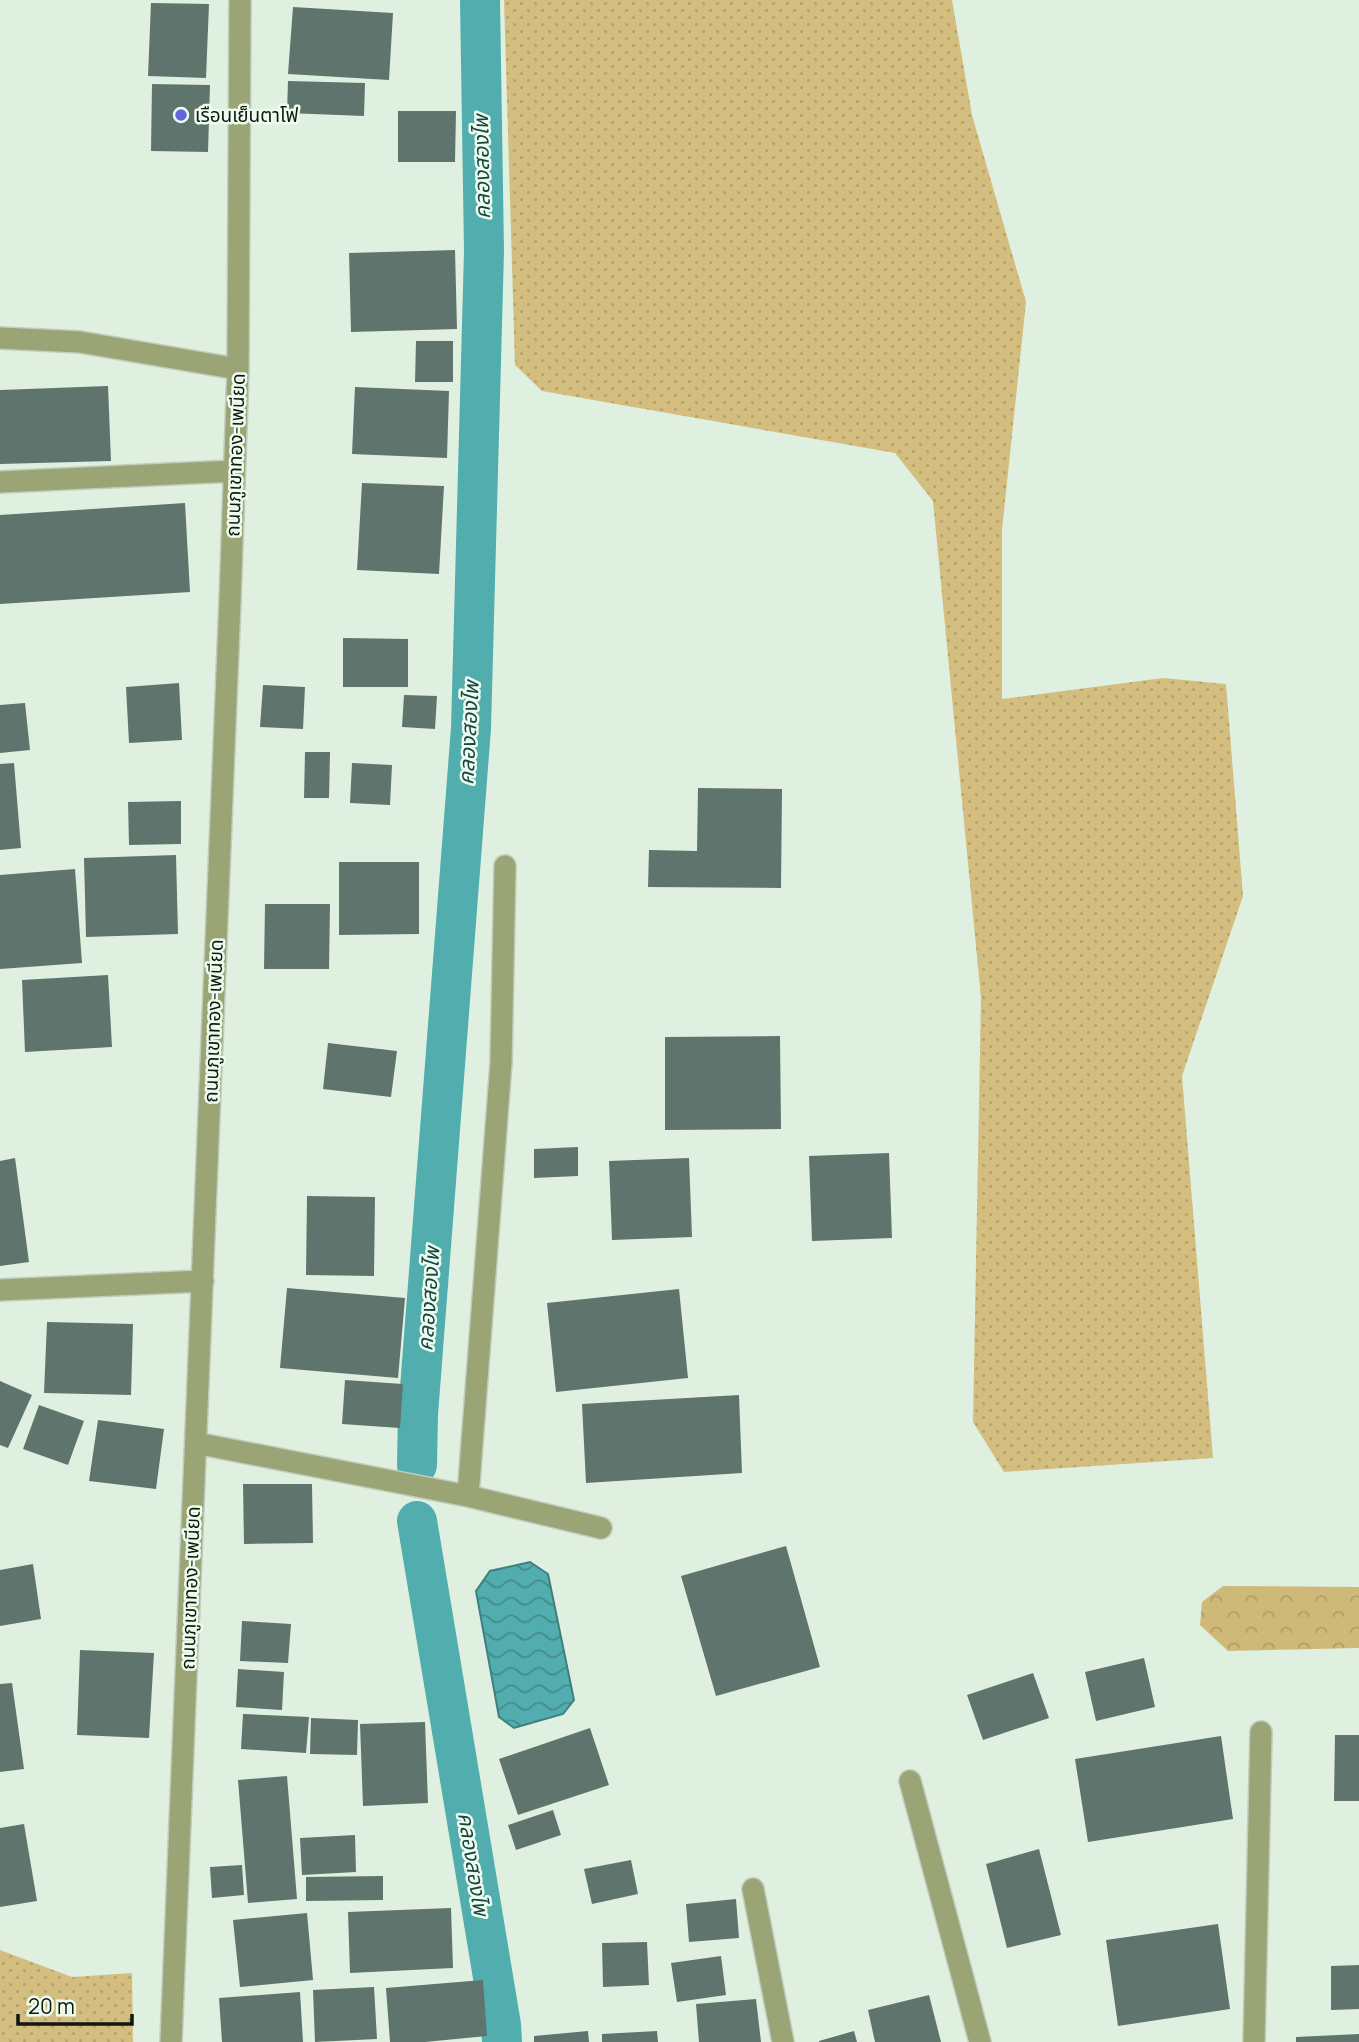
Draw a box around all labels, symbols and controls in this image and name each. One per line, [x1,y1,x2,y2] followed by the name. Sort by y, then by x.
[195,102,298,128] place label: เรือนเย็นตาโฟ
[173,107,189,123] marker: เรือนเย็นตาโฟ
[466,112,496,219] water label: คลองสองไพ
[219,373,251,537] street label: ถนนภูเขาทอง-เพนียด
[451,678,485,786] water label: คลองสองไพ
[197,939,229,1103] street label: ถนนภูเขาทอง-เพนียด
[410,1244,446,1352] water label: คลองสองไพ
[174,1506,206,1670] street label: ถนนภูเขาทอง-เพนียด
[452,1810,496,1920] water label: คลองสองไพ
[18,1982,131,2026] scale bar
[28,1992,75,2020] text: 20 m

